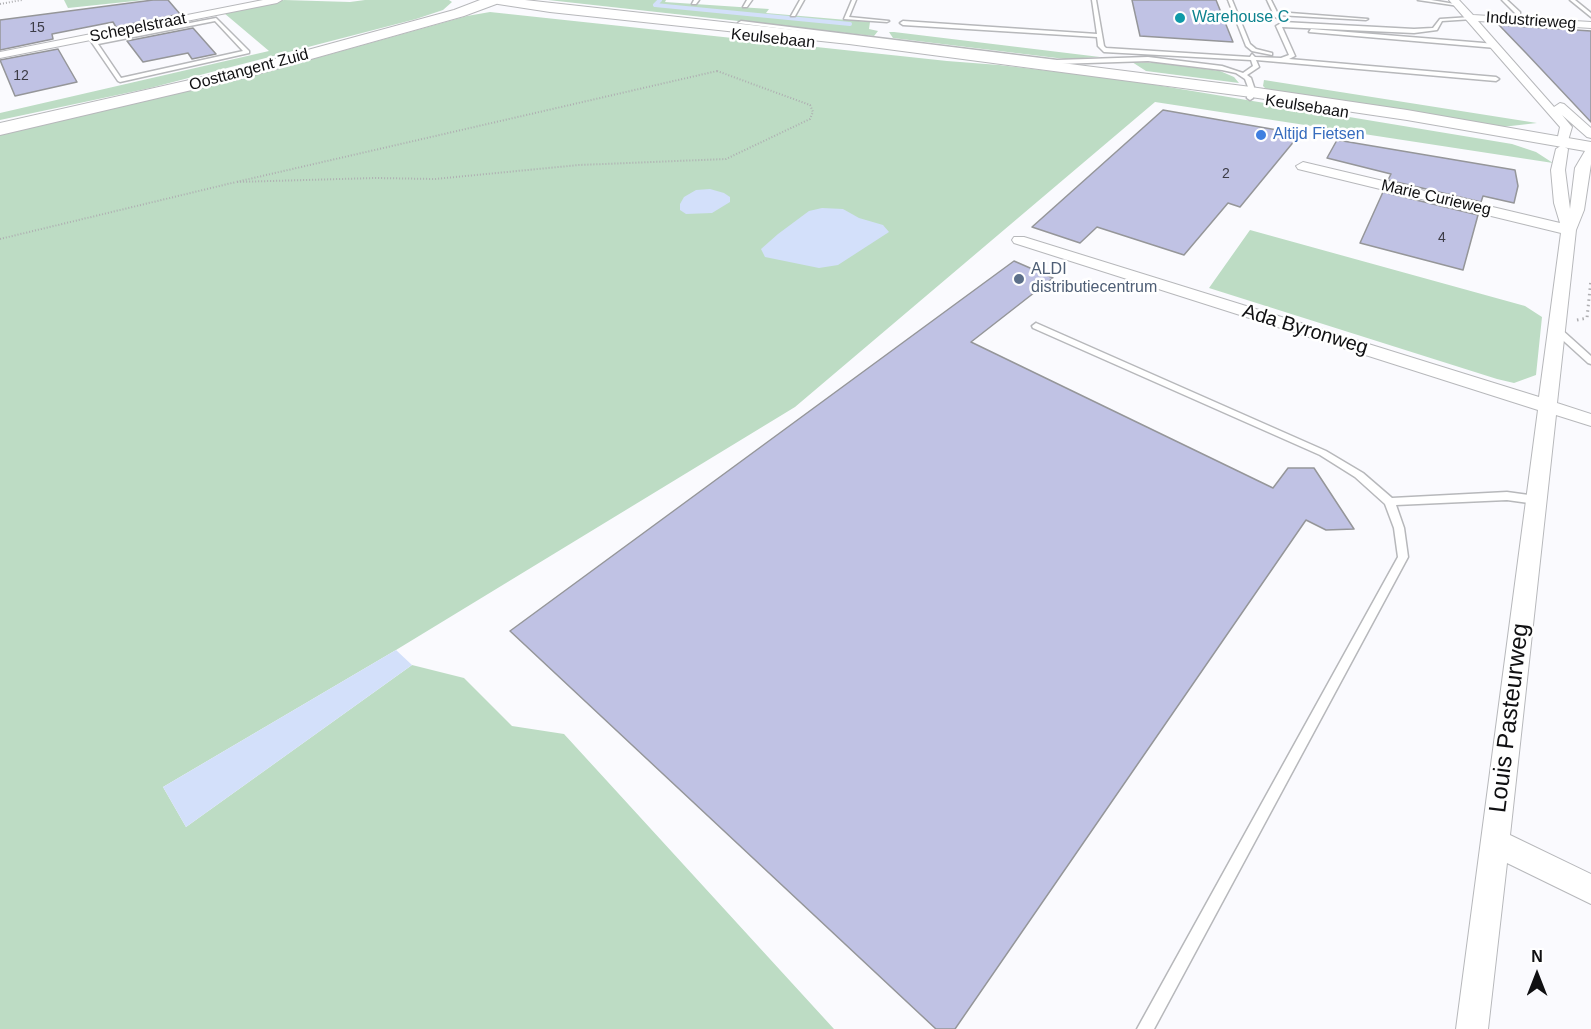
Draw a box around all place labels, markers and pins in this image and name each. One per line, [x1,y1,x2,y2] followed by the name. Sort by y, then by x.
[1192,8,1289,28] place label: Warehouse C
[1173,11,1187,25] marker: Warehouse C
[1273,125,1365,145] place label: Altijd Fietsen
[1254,128,1268,142] marker: Altijd Fietsen
[1031,260,1157,298] place label: ALDI distributiecentrum
[1012,272,1026,286] marker: ALDI distributiecentrum

